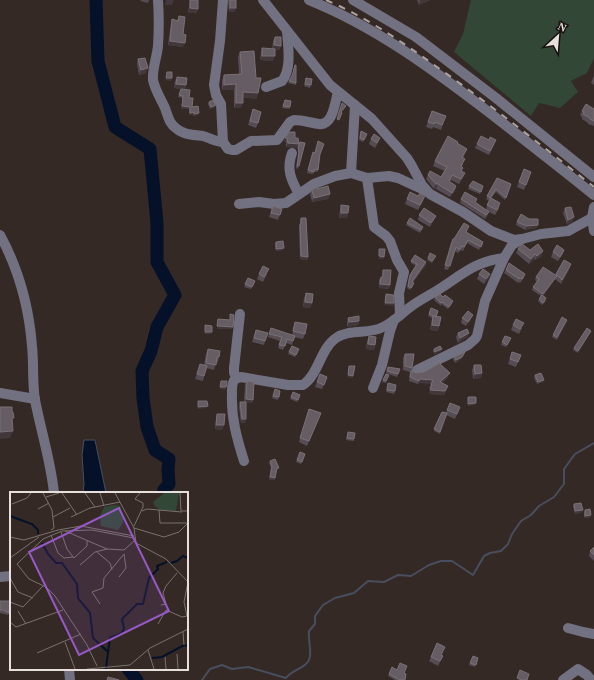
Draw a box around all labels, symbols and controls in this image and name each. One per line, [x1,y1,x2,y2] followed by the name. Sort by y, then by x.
[538,16,578,56] north arrow
[556,20,569,34] text: N
[10,492,188,670] inset map

